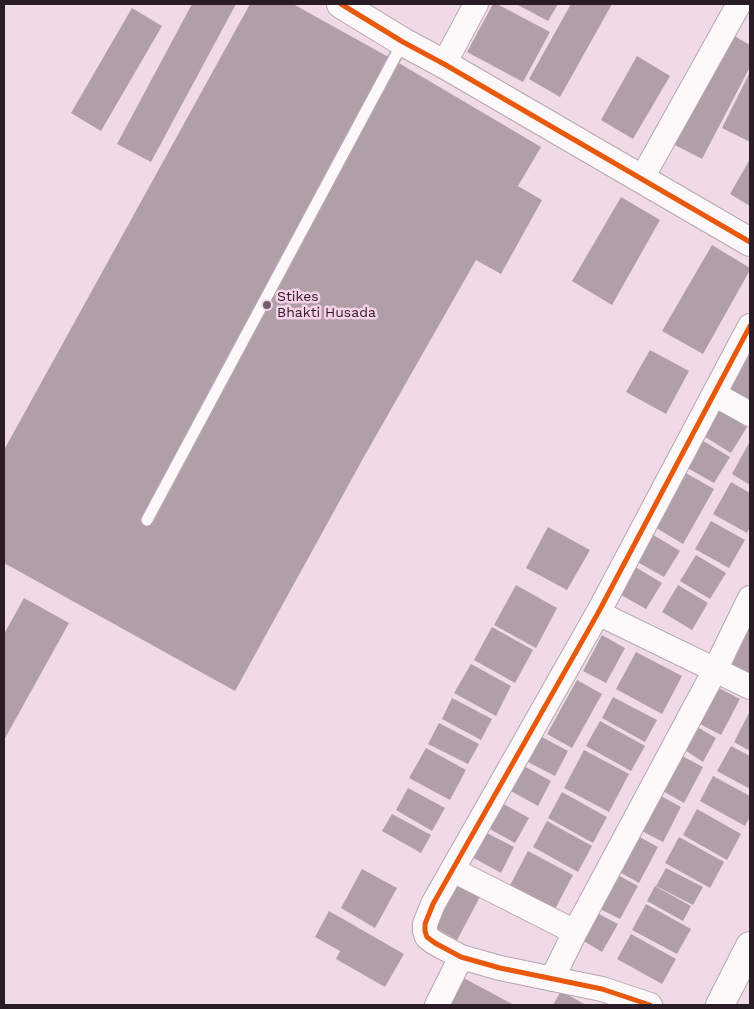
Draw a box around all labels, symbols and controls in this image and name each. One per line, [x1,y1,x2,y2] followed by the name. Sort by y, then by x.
[277,289,376,322] place label: Stikes Bhakti Husada
[261,299,273,311] marker: Stikes Bhakti Husada

